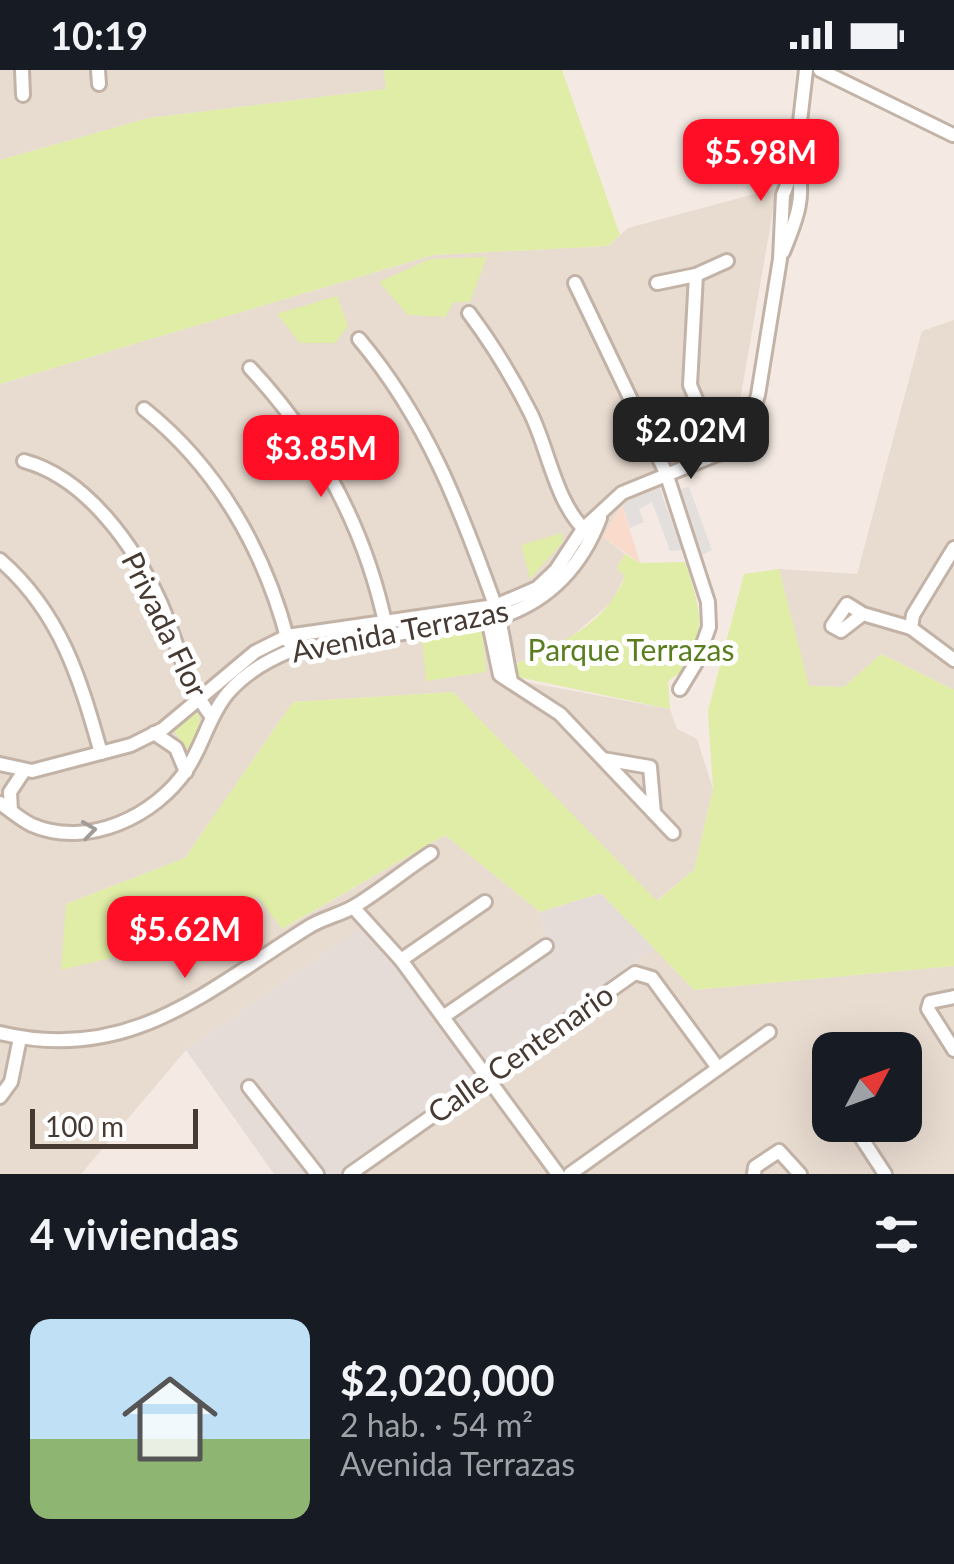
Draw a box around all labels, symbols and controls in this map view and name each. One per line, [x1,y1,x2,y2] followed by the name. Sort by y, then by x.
[50,12,148,58] text: 10:19
[680,119,842,204] pin: $5.98M
[705,132,817,171] text: $5.98M
[610,397,772,482] pin: $2.02M
[635,410,747,449] text: $2.02M
[240,415,402,500] pin: $3.85M
[265,428,377,467] text: $3.85M
[115,546,216,703] street label: Privada Flor
[288,591,511,669] street label: Avenida Terrazas
[528,631,734,667] park label: Parque Terrazas
[81,821,98,842] one-way arrow
[104,896,266,981] pin: $5.62M
[129,909,241,948] text: $5.62M
[420,975,619,1130] street label: Calle Centenario
[812,1032,922,1142] north arrow
[812,1032,922,1142] map controls
[30,1104,198,1148] scale bar
[45,1109,124,1143] text: 100 m
[869,1207,924,1262] icon: filters
[30,1209,239,1259] text: 4 viviendas
[340,1355,555,1405] text: $2,020,000
[110,1359,230,1479] icon: home
[340,1405,533,1444] text: 2 hab. · 54 m²
[340,1444,575,1483] text: Avenida Terrazas

